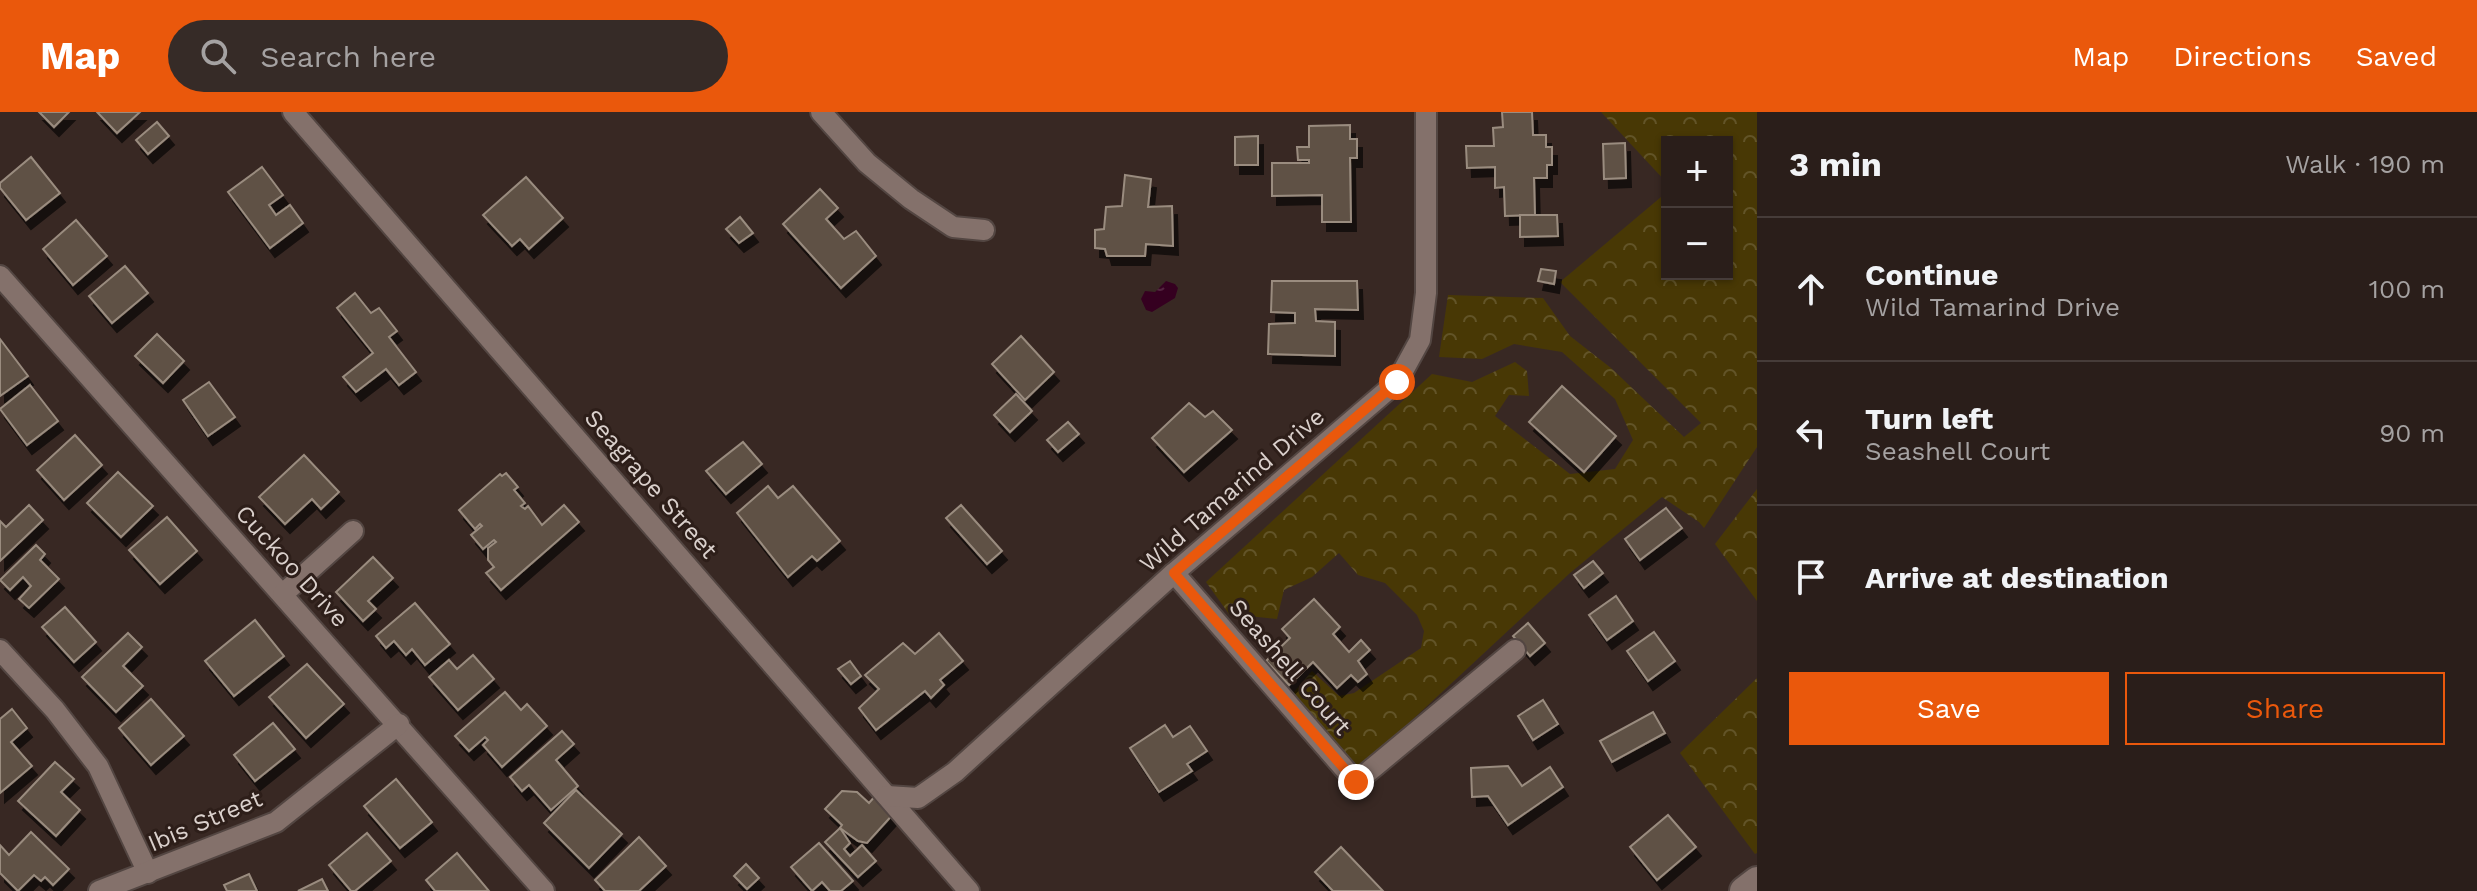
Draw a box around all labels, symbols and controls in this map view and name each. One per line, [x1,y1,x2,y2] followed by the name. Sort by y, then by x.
[168,20,728,92] search box
[40,34,120,78] text: Map
[196,34,240,78] icon: search
[260,39,436,74] text: Search here
[2072,40,2129,73] text: Map
[2173,40,2312,73] text: Directions
[2356,40,2437,73] text: Saved
[1661,136,1733,280] map controls
[1661,136,1733,208] button: +
[1789,144,1882,184] text: 3 min
[2285,149,2445,179] text: Walk · 190 m
[1661,208,1733,280] button: −
[1865,257,1998,292] text: Continue
[1789,267,1833,311] icon: ahead
[2369,274,2445,304] text: 100 m
[1865,292,2120,322] text: Wild Tamarind Drive
[1379,364,1415,400] route start
[1865,401,1993,436] text: Turn left
[1134,402,1330,578] street label: Wild Tamarind Drive
[579,404,723,564] street label: Seagrape Street
[1789,411,1833,455] icon: left
[2379,418,2445,448] text: 90 m
[1865,436,2050,466] text: Seashell Court
[230,499,354,633] street label: Cuckoo Drive
[1789,555,1833,599] icon: arrive
[1865,560,2169,595] text: Arrive at destination
[1223,593,1357,741] street label: Seashell Court
[1789,672,2109,745] button: Save
[2125,672,2445,745] button: Share
[1338,764,1374,800] route end
[144,784,266,858] street label: Ibis Street

